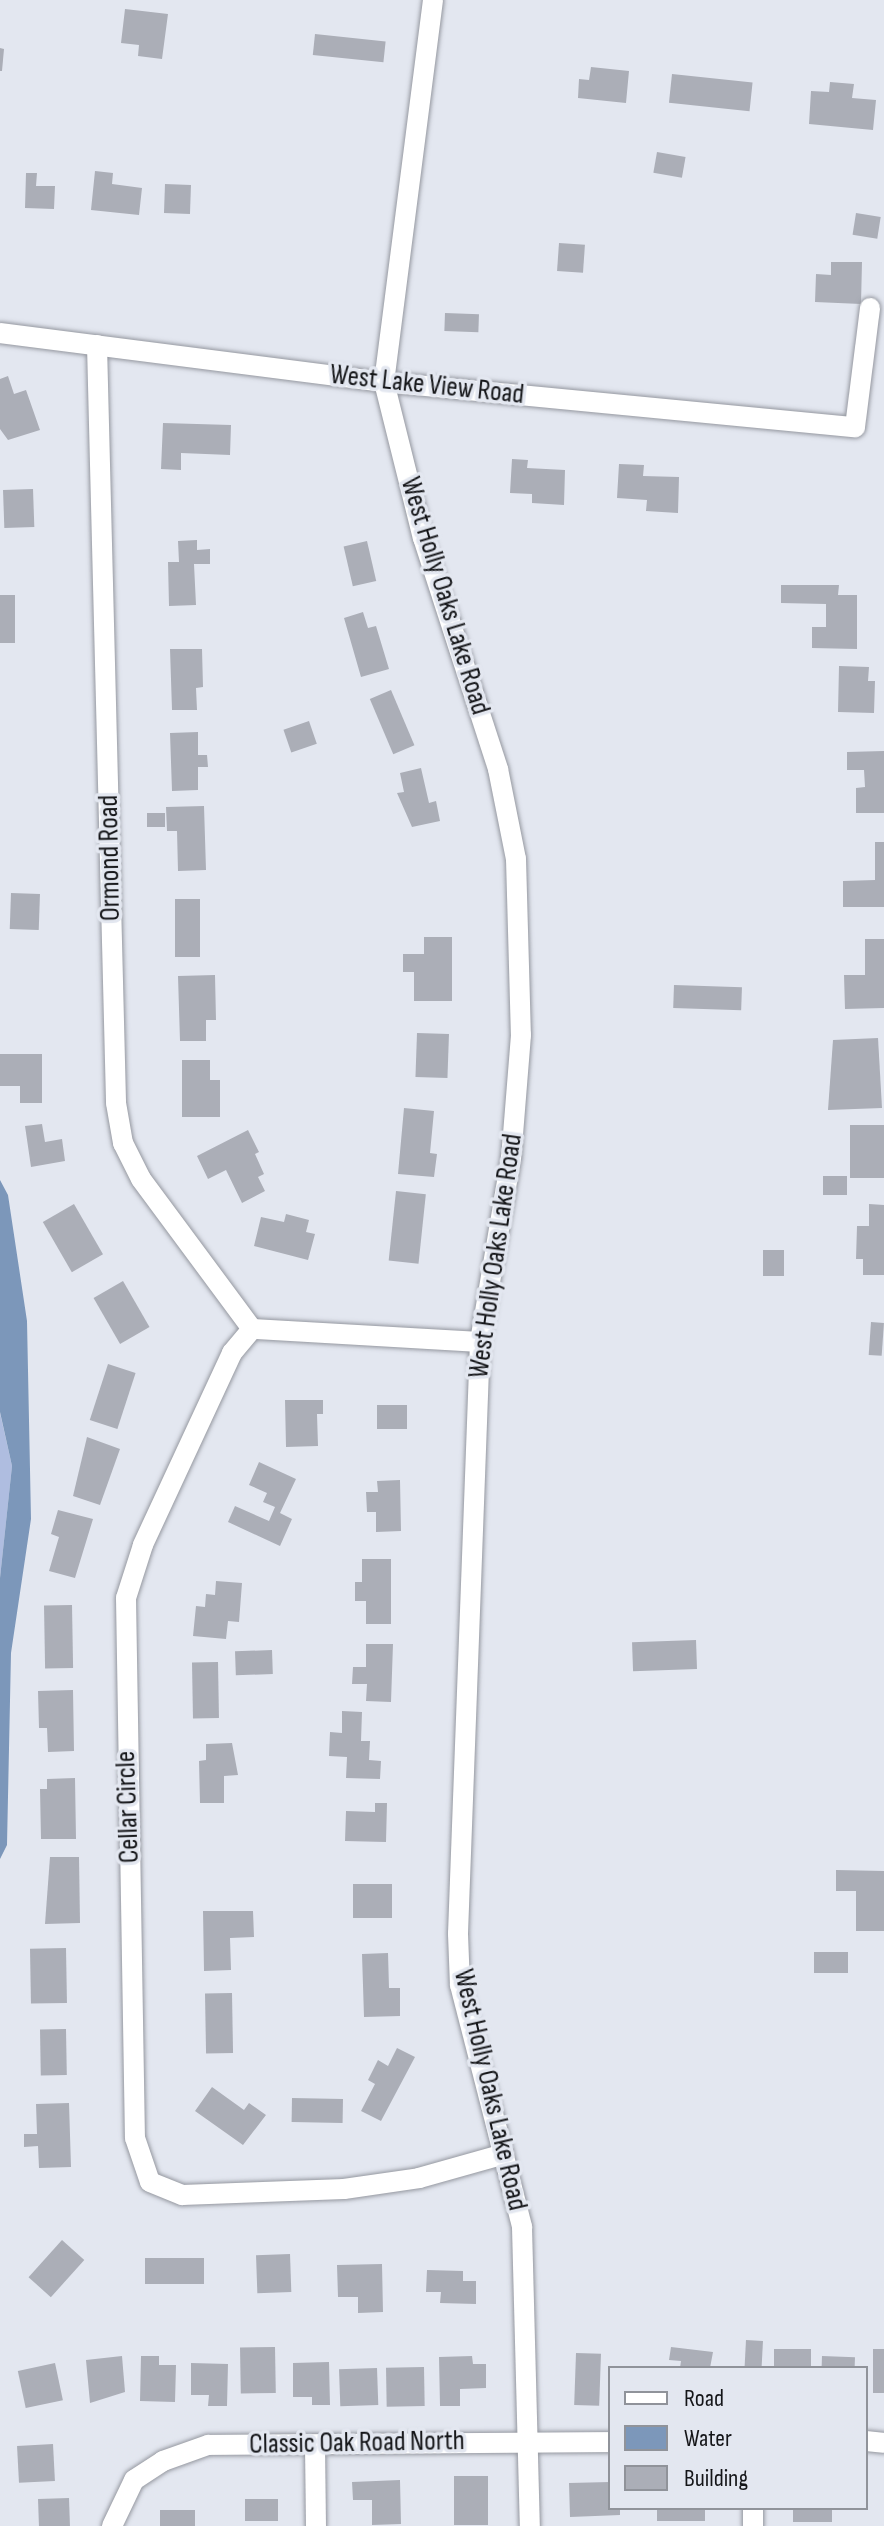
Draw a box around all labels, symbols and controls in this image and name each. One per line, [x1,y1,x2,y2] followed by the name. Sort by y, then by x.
[328,358,526,412] street label: West Lake View Road
[393,473,497,719] street label: West Holly Oaks Lake Road
[92,795,128,921] street label: Ormond Road
[462,1132,530,1380] street label: West Holly Oaks Lake Road
[109,1750,147,1864] street label: Cellar Circle
[446,1966,534,2214] street label: West Holly Oaks Lake Road
[608,2366,868,2510] legend
[684,2384,724,2413] text: Road
[249,2424,465,2462] street label: Classic Oak Road North
[684,2424,732,2453] text: Water
[684,2464,748,2493] text: Building

